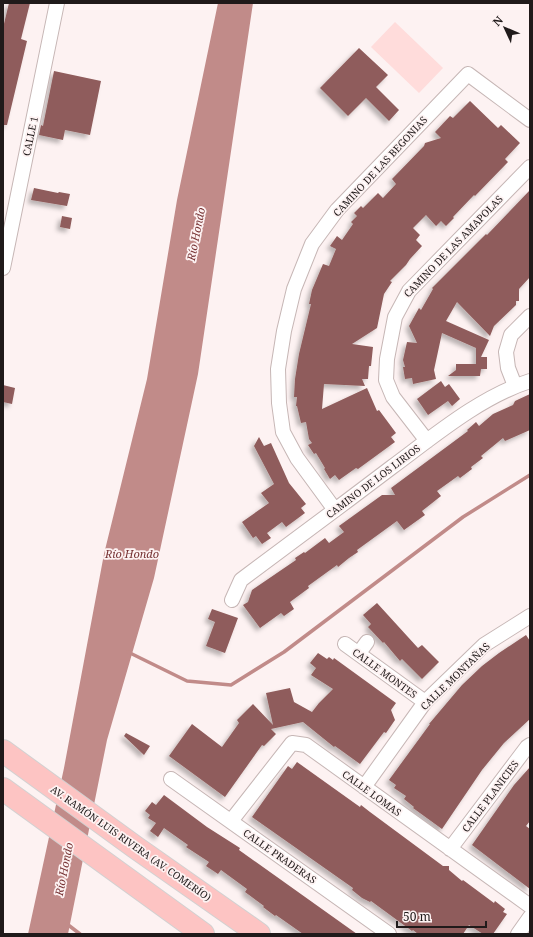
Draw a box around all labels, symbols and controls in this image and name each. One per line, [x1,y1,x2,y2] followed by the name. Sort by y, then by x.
[485,8,525,48] north arrow
[489,12,506,29] text: N
[330,113,430,219] street label: CAMINO DE LAS BEGONIAS
[19,115,41,157] street label: CALLE 1
[400,192,506,300] street label: CAMINO DE LAS AMAPOLAS
[183,206,208,263] water label: Río Hondo
[323,441,423,521] street label: CAMINO DE LOS LIRIOS
[104,546,159,561] water label: Río Hondo
[417,639,493,713] street label: CALLE MONTAÑAS
[350,645,420,701] street label: CALLE MONTES
[458,757,522,835] street label: CALLE PLANICIES
[340,767,404,819] street label: CALLE LOMAS
[48,782,214,904] street label: AV. RAMÓN LUIS RIVERA (AV. COMERÍO)
[240,825,320,887] street label: CALLE PRADERAS
[51,841,76,898] water label: Río Hondo
[397,903,486,929] scale bar
[403,908,431,925] text: 50 m

